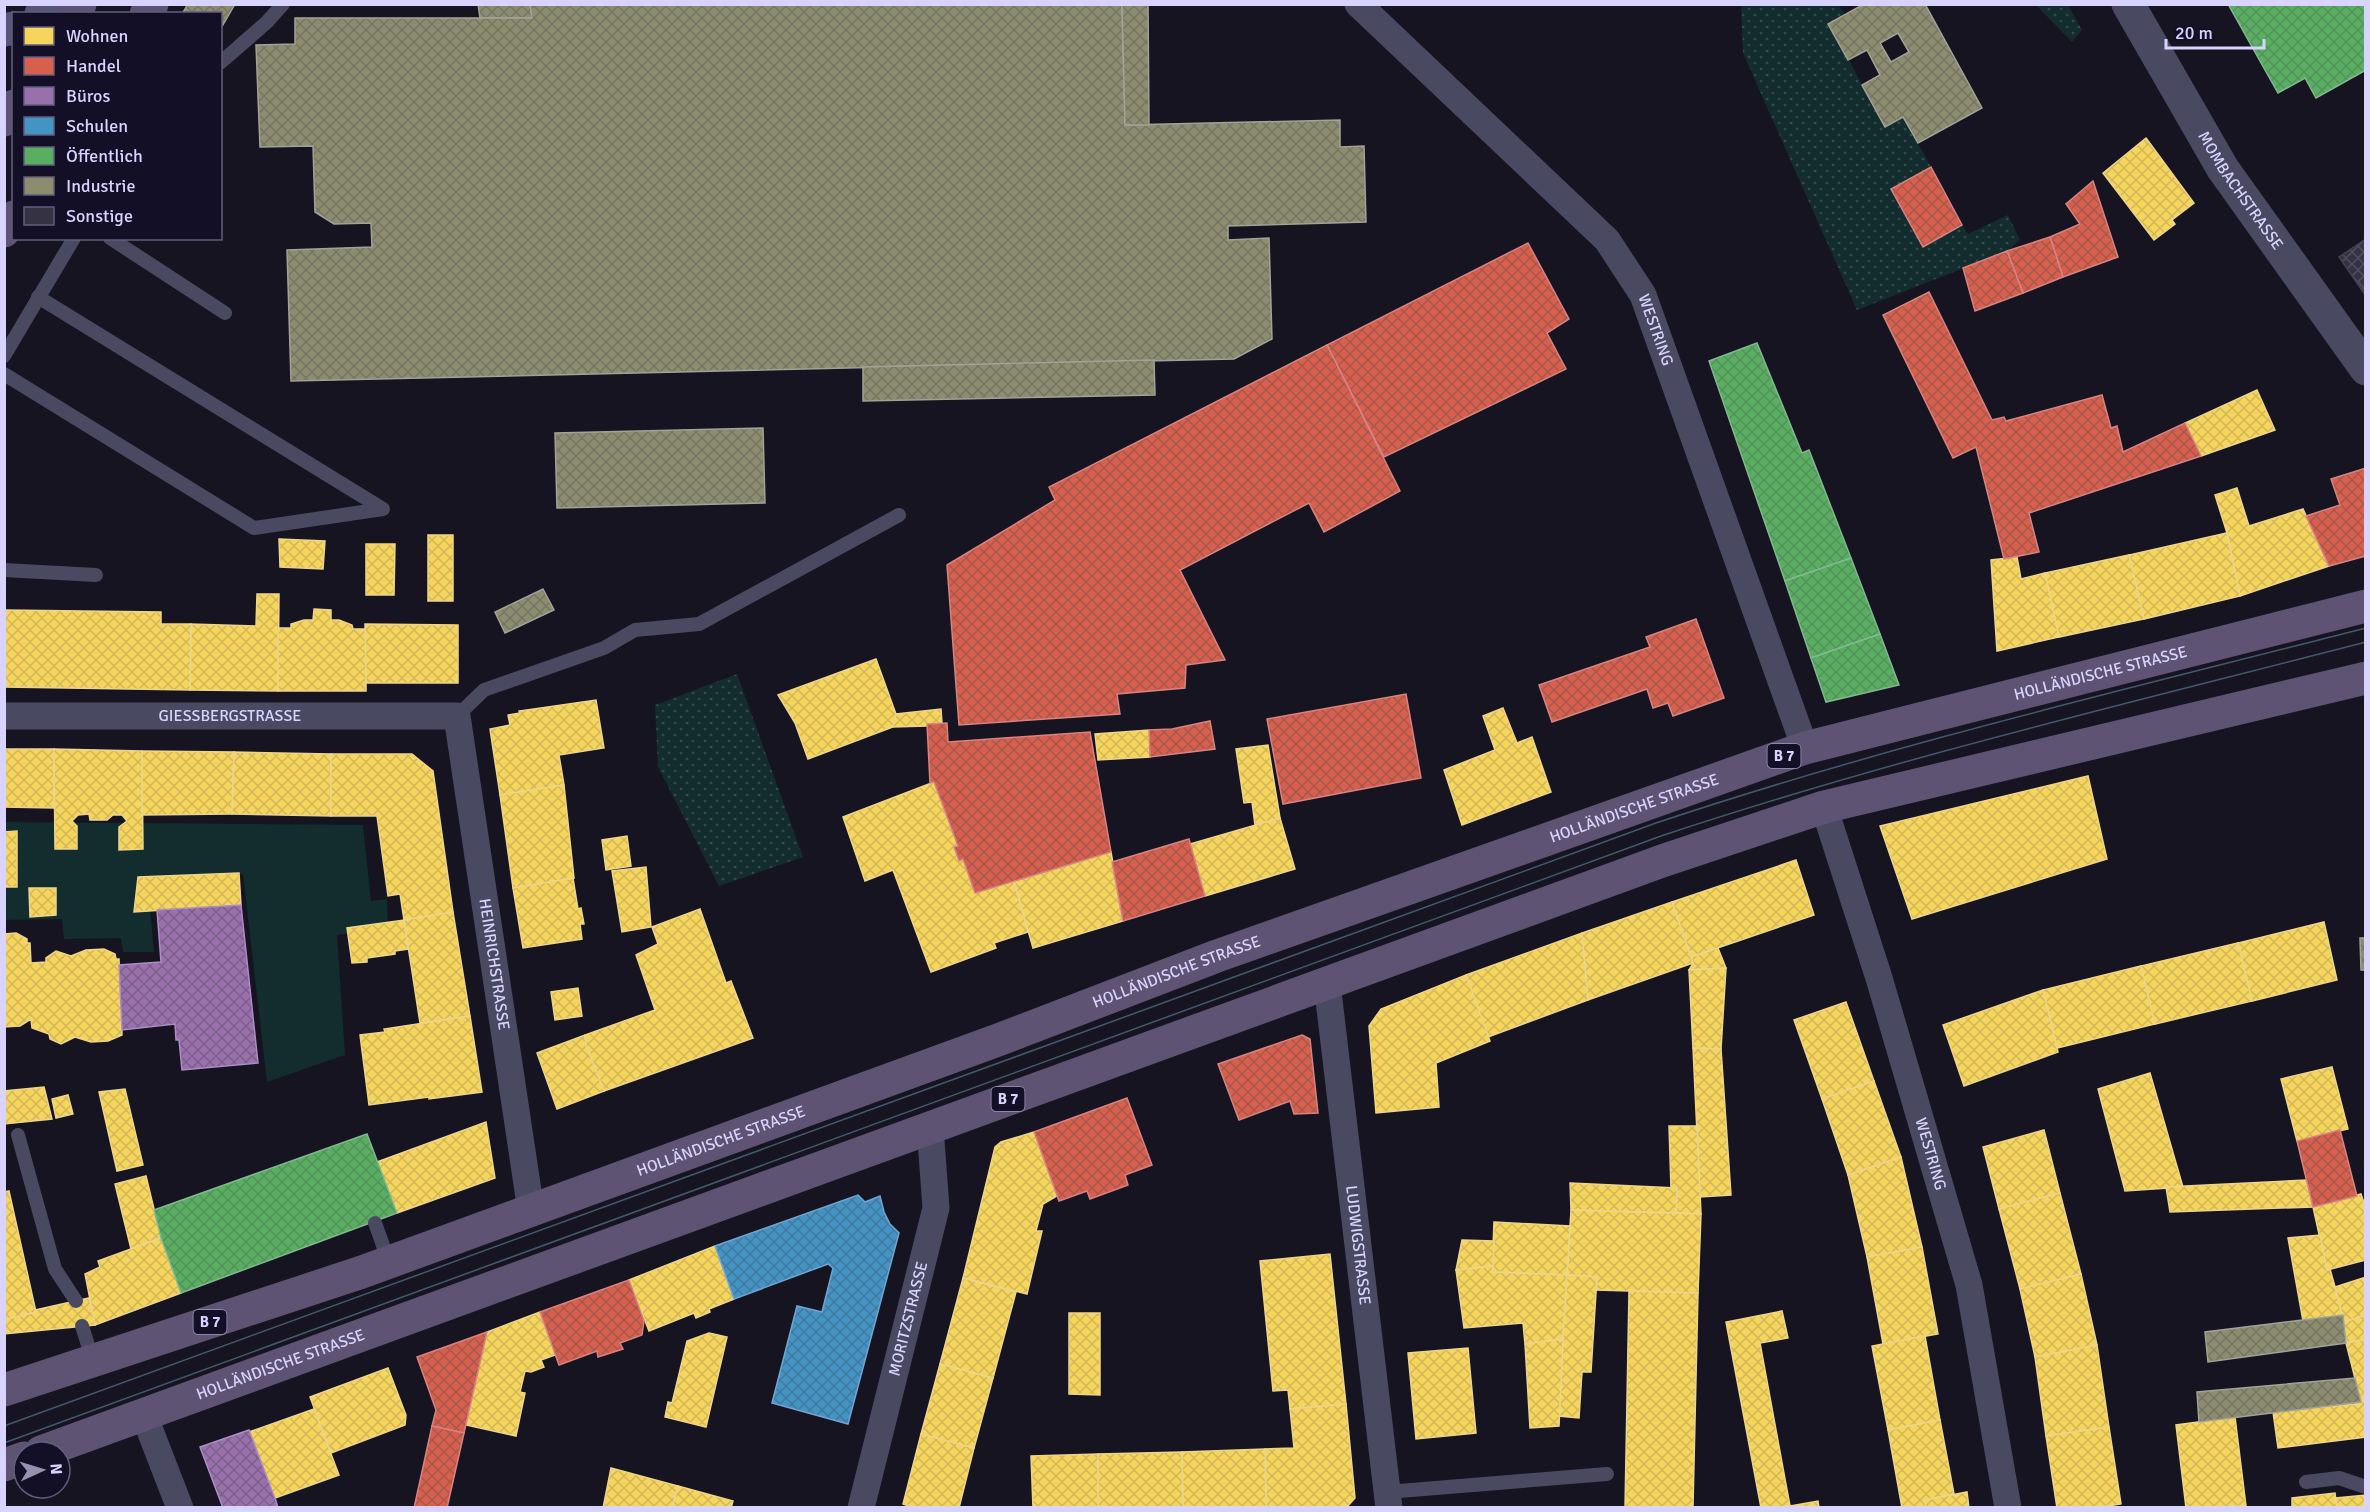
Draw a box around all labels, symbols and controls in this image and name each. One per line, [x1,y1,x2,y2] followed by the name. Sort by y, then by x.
[12,12,222,240] legend
[2166,12,2264,50] scale bar
[2175,22,2213,44] text: 20 m
[66,25,128,47] text: Wohnen
[66,55,121,77] text: Handel
[66,85,110,107] text: Büros
[66,115,128,137] text: Schulen
[2194,128,2288,254] street label: MOMBACHSTRASSE
[66,145,143,167] text: Öffentlich
[66,175,136,197] text: Industrie
[66,205,133,227] text: Sonstige
[1634,292,1677,368] street label: WESTRING
[2012,642,2189,705] street label: HOLLÄNDISCHE STRASSE
[159,706,301,726] street label: GIESSBERGSTRASSE
[1768,744,1800,768] road number: B 7
[1547,769,1721,848] street label: HOLLÄNDISCHE STRASSE
[474,897,514,1031] street label: HEINRICHSTRASSE
[1090,931,1263,1013] street label: HOLLÄNDISCHE STRASSE
[992,1087,1024,1111] road number: B 7
[634,1101,808,1181] street label: HOLLÄNDISCHE STRASSE
[1911,1115,1951,1193] street label: WESTRING
[1341,1184,1375,1306] street label: LUDWIGSTRASSE
[884,1260,932,1378] street label: MORITZSTRASSE
[194,1310,226,1334] road number: B 7
[194,1325,368,1405] street label: HOLLÄNDISCHE STRASSE
[12,1440,72,1500] north arrow
[46,1463,66,1475] text: N

